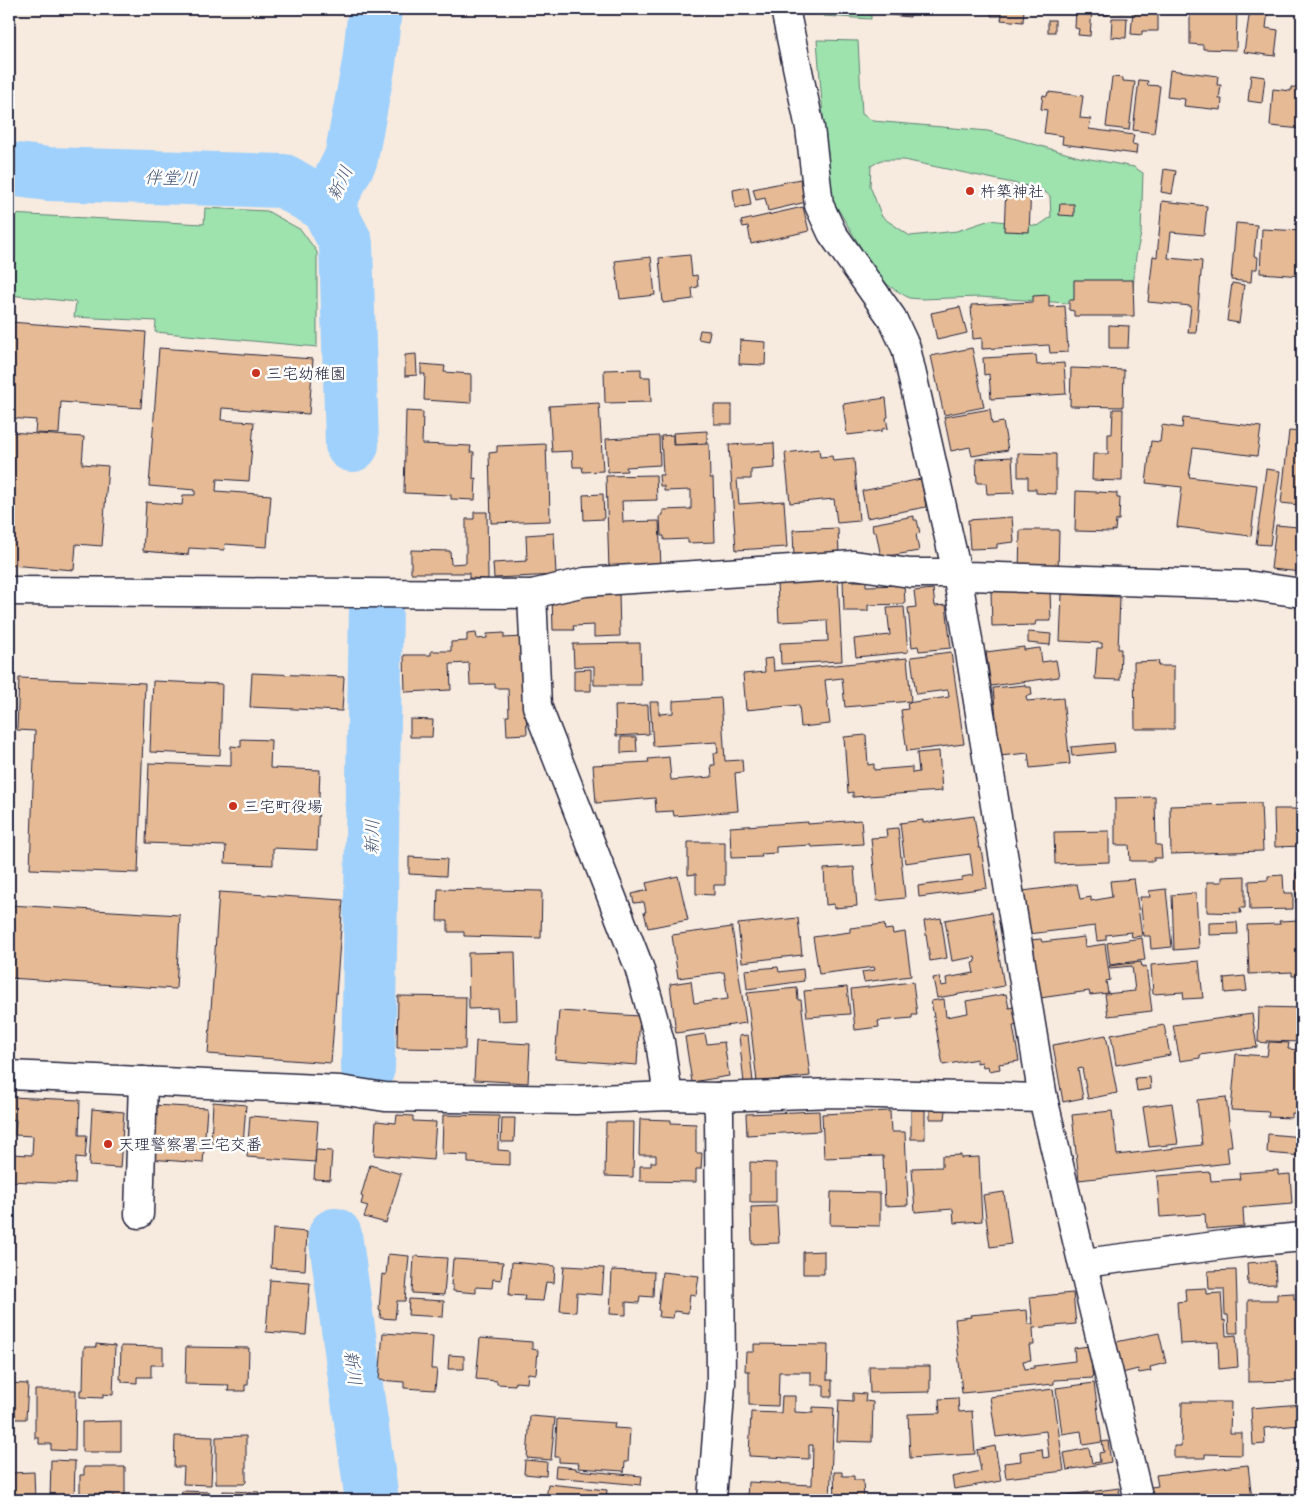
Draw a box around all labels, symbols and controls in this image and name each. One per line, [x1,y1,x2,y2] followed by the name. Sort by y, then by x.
[322,162,358,204] water label: 新川
[144,166,198,190] water label: 伴堂川
[980,182,1044,201] place label: 杵築神社
[964,185,976,197] marker: 杵築神社
[266,364,346,383] place label: 三宅幼稚園
[250,367,262,379] marker: 三宅幼稚園
[243,797,323,816] place label: 三宅町役場
[227,800,239,812] marker: 三宅町役場
[361,819,383,855] water label: 新川
[118,1135,262,1154] place label: 天理警察署三宅交番
[102,1138,114,1150] marker: 天理警察署三宅交番
[340,1349,366,1387] water label: 新川

